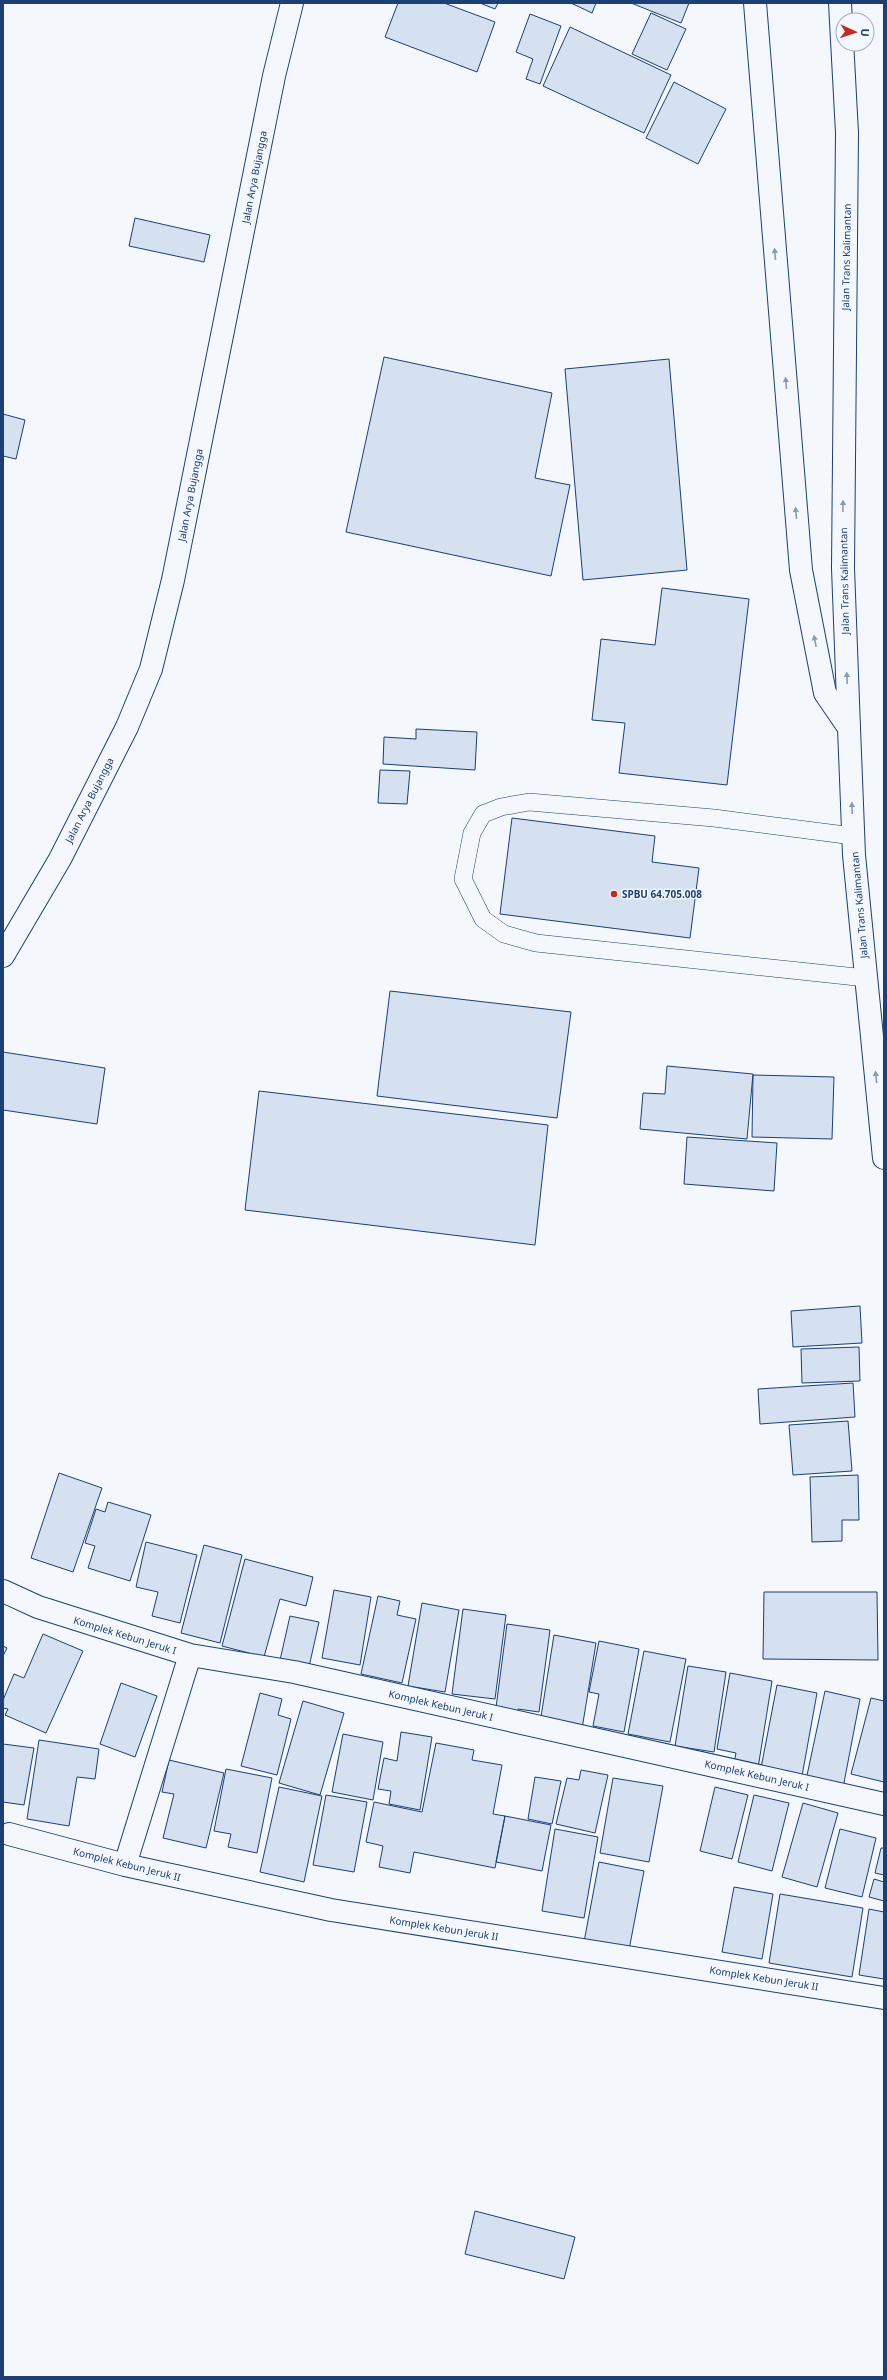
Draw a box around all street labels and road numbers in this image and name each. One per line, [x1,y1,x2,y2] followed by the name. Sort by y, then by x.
[238,129,270,226] street label: Jalan Arya Bujangga
[838,203,854,312] street label: Jalan Trans Kalimantan
[174,447,206,544] street label: Jalan Arya Bujangga
[836,527,852,636] street label: Jalan Trans Kalimantan
[61,755,117,846] street label: Jalan Arya Bujangga
[847,851,871,960] street label: Jalan Trans Kalimantan
[72,1613,178,1657] street label: Komplek Kebun Jeruk I
[387,1686,495,1724] street label: Komplek Kebun Jeruk I
[703,1756,811,1794] street label: Komplek Kebun Jeruk I
[72,1844,182,1884] street label: Komplek Kebun Jeruk II
[388,1912,500,1944] street label: Komplek Kebun Jeruk II
[708,1962,820,1994] street label: Komplek Kebun Jeruk II

